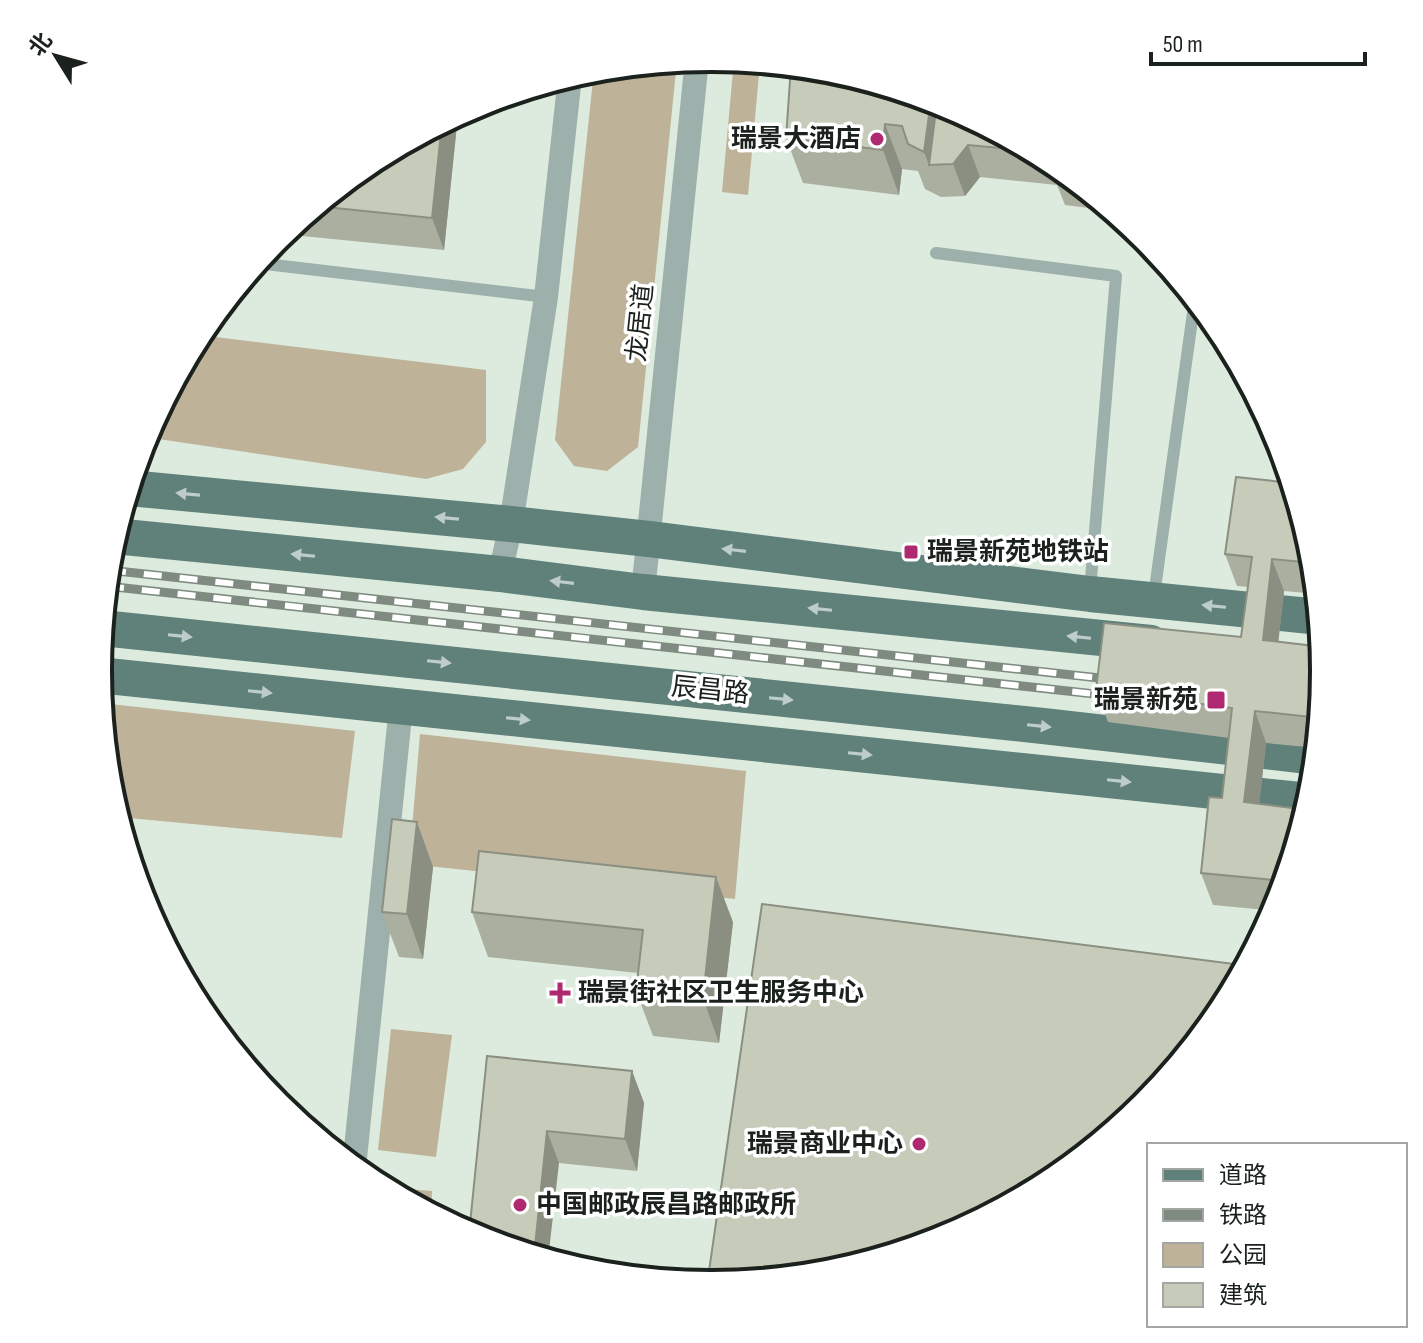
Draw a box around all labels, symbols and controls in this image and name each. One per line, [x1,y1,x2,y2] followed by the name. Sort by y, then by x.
[16,16,96,96] north arrow
[1151,16,1365,66] scale bar
[24,28,59,62] text: 北
[1163,30,1203,59] text: 50 m
[731,124,861,155] place label: 瑞景大酒店
[868,130,886,148] marker: 瑞景大酒店
[622,283,660,363] street label: 龙居道
[175,487,200,500] one-way arrow
[434,512,459,525] one-way arrow
[927,537,1109,568] place label: 瑞景新苑地铁站
[721,543,746,556] one-way arrow
[902,543,920,561] marker: 瑞景新苑地铁站
[290,548,315,561] one-way arrow
[549,575,574,588] one-way arrow
[1201,599,1226,612] one-way arrow
[807,603,832,616] one-way arrow
[168,629,193,642] one-way arrow
[1066,630,1091,643] one-way arrow
[426,656,451,669] one-way arrow
[670,672,750,710] street label: 辰昌路
[247,685,272,698] one-way arrow
[1094,685,1198,716] place label: 瑞景新苑
[1205,689,1227,711] marker: 瑞景新苑
[769,692,794,705] one-way arrow
[506,712,531,725] one-way arrow
[1027,720,1052,733] one-way arrow
[848,748,873,761] one-way arrow
[1107,775,1132,788] one-way arrow
[578,978,864,1009] place label: 瑞景街社区卫生服务中心
[549,982,571,1004] marker: 瑞景街社区卫生服务中心
[747,1129,903,1160] place label: 瑞景商业中心
[910,1135,928,1153] marker: 瑞景商业中心
[1147,1143,1407,1327] legend
[1219,1161,1267,1190] text: 道路
[536,1190,796,1221] place label: 中国邮政辰昌路邮政所
[511,1196,529,1214] marker: 中国邮政辰昌路邮政所
[1219,1201,1267,1230] text: 铁路
[1219,1241,1267,1270] text: 公园
[1219,1281,1267,1310] text: 建筑

